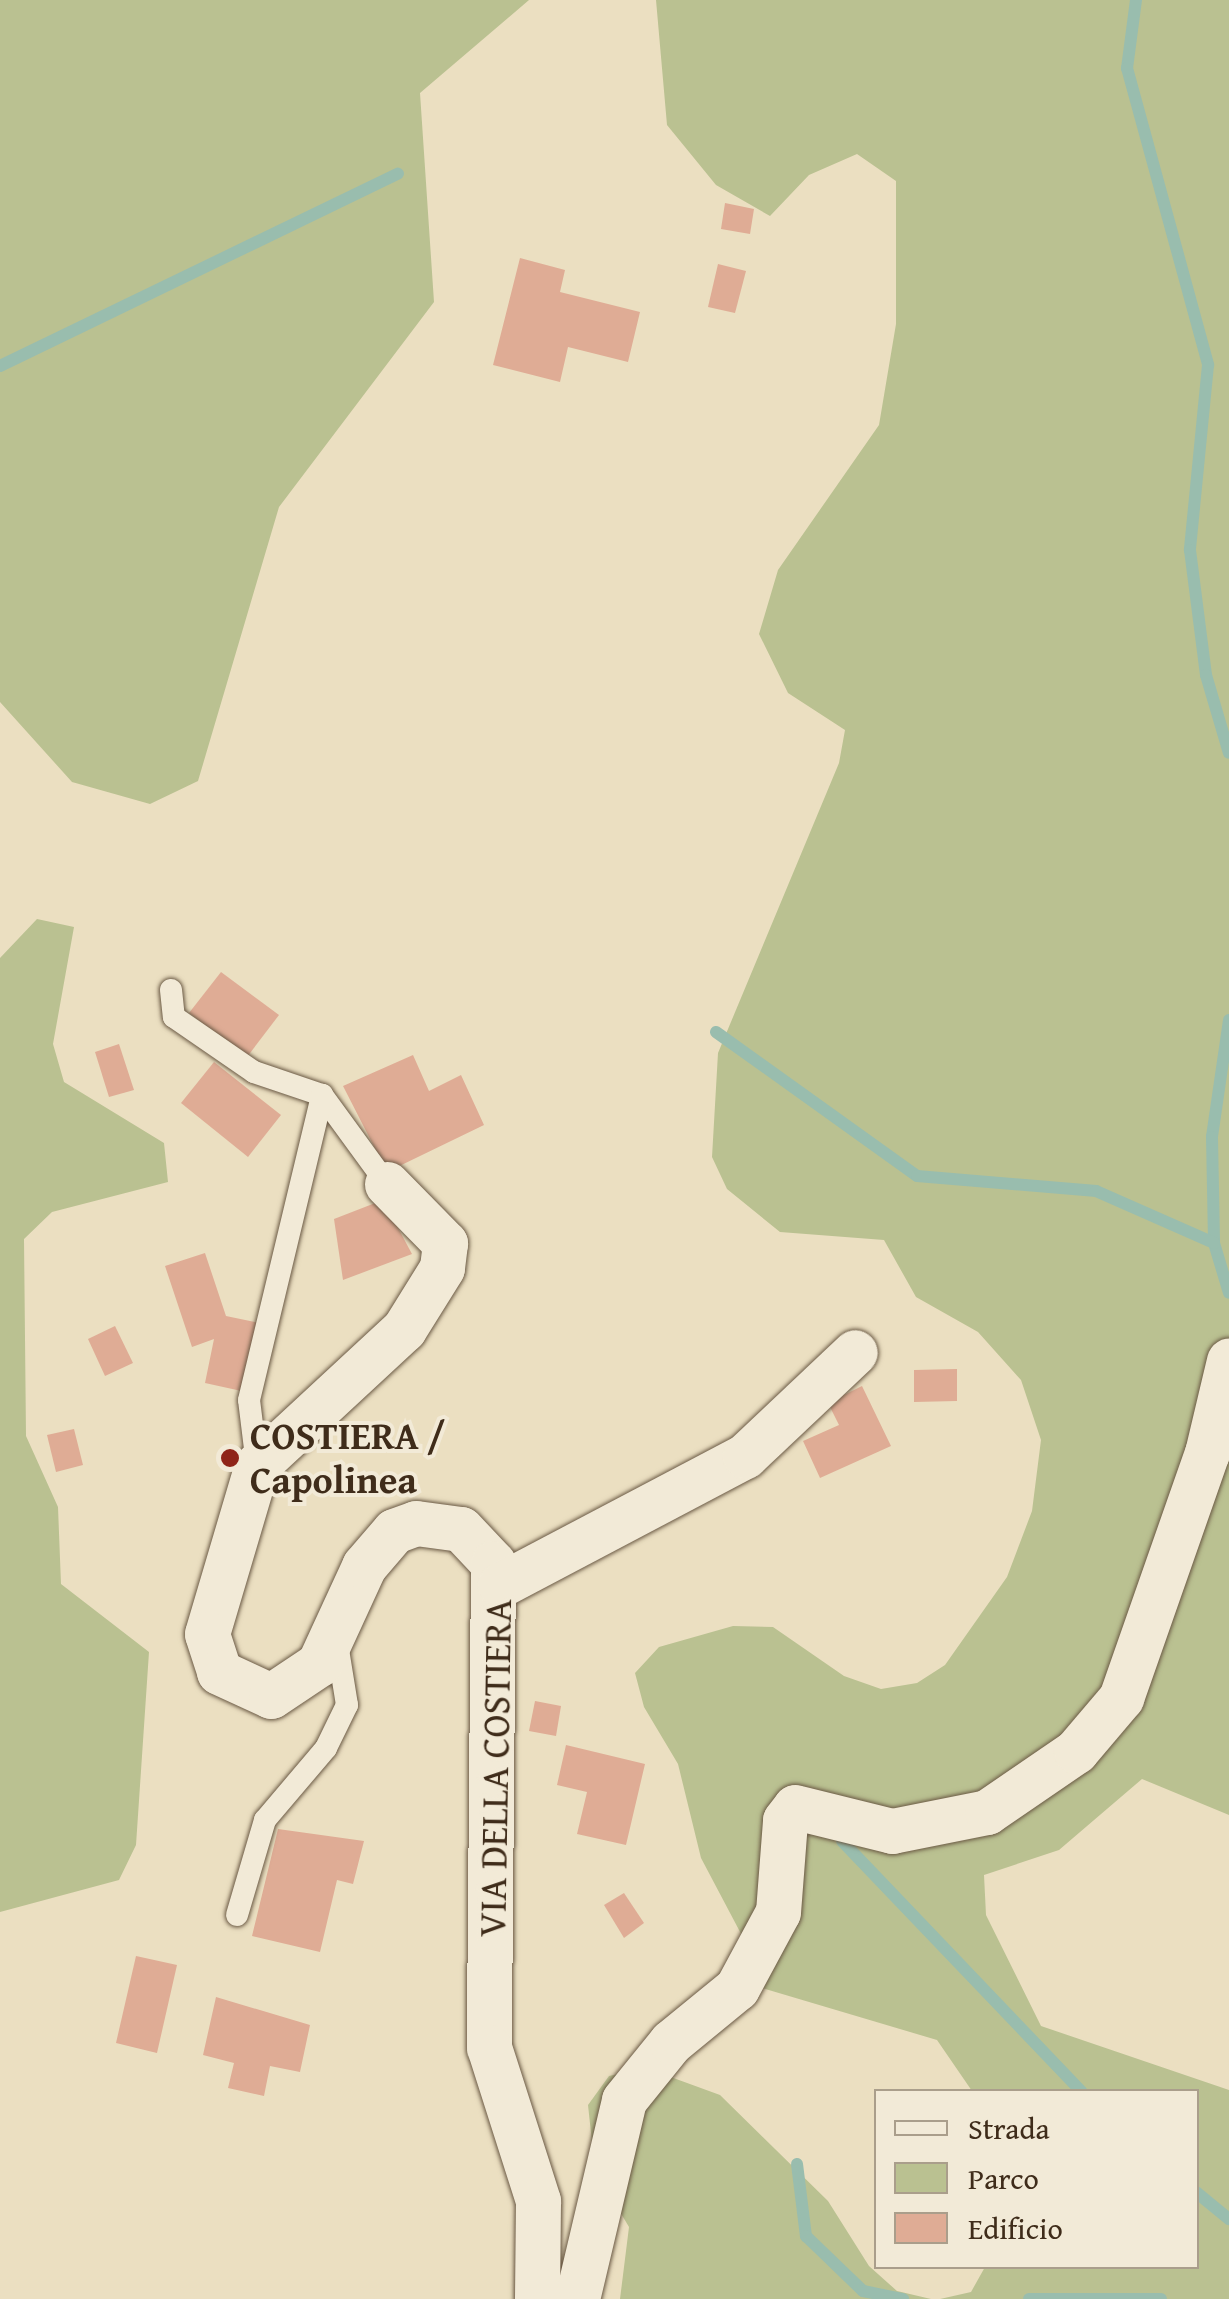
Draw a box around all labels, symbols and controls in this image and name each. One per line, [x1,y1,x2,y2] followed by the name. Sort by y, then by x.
[250,1413,445,1502] place label: COSTIERA / Capolinea
[219,1447,241,1469] marker: COSTIERA / Capolinea
[469,1599,521,1937] street label: VIA DELLA COSTIERA
[874,2089,1199,2269] legend
[968,2106,1050,2150] text: Strada
[968,2156,1039,2200] text: Parco
[968,2206,1063,2250] text: Edificio

